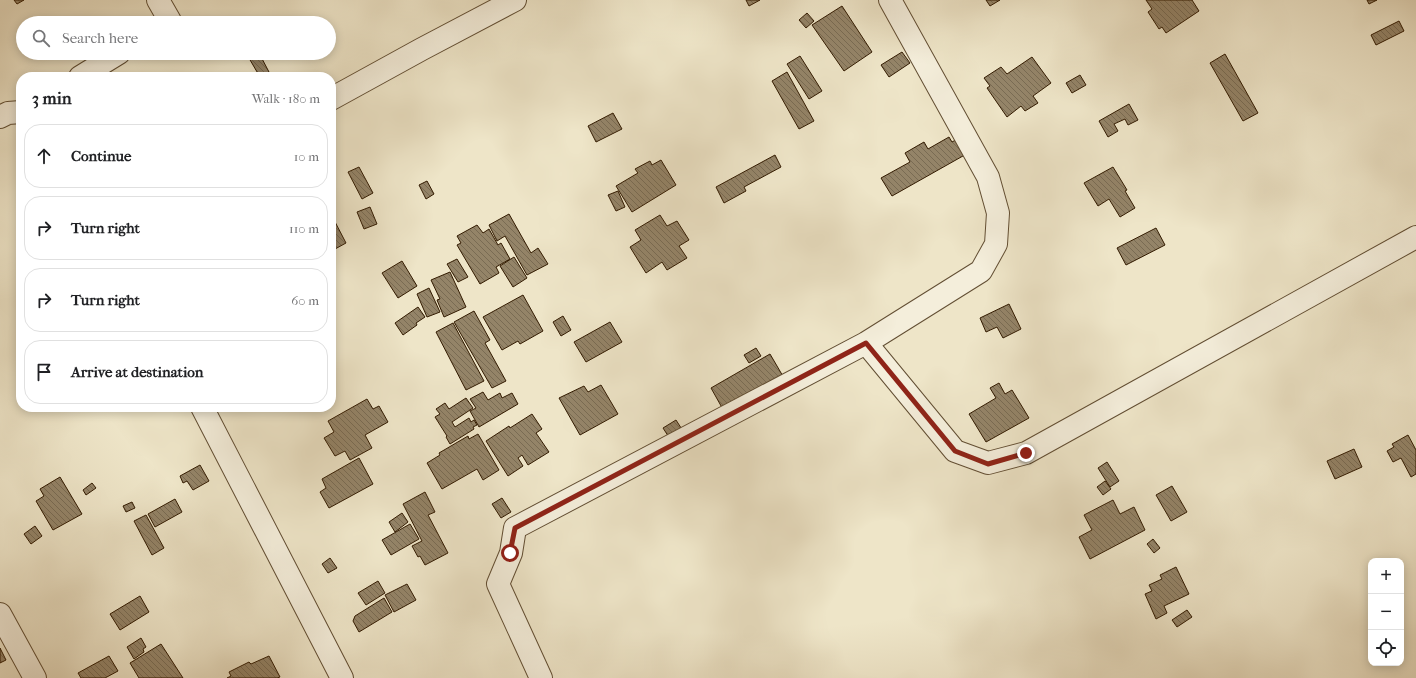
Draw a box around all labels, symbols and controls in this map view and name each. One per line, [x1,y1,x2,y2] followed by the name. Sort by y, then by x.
[16,16,336,60] search box
[30,27,52,49] icon: search
[62,29,138,47] text: Search here
[32,88,72,108] text: 3 min
[252,91,320,106] text: Walk · 180 m
[33,145,55,167] icon: ahead
[71,147,131,165] text: Continue
[294,149,319,164] text: 10 m
[33,217,55,239] icon: right
[71,219,140,237] text: Turn right
[289,221,319,236] text: 110 m
[33,289,55,311] icon: right
[71,291,140,309] text: Turn right
[291,293,319,308] text: 60 m
[33,361,55,383] icon: arrive
[71,363,203,381] text: Arrive at destination
[1017,444,1035,462] route end
[501,544,519,562] route start
[1368,558,1404,666] map controls
[1368,558,1404,594] button: +
[1368,594,1404,630] button: −
[1368,630,1404,666] button: locate

